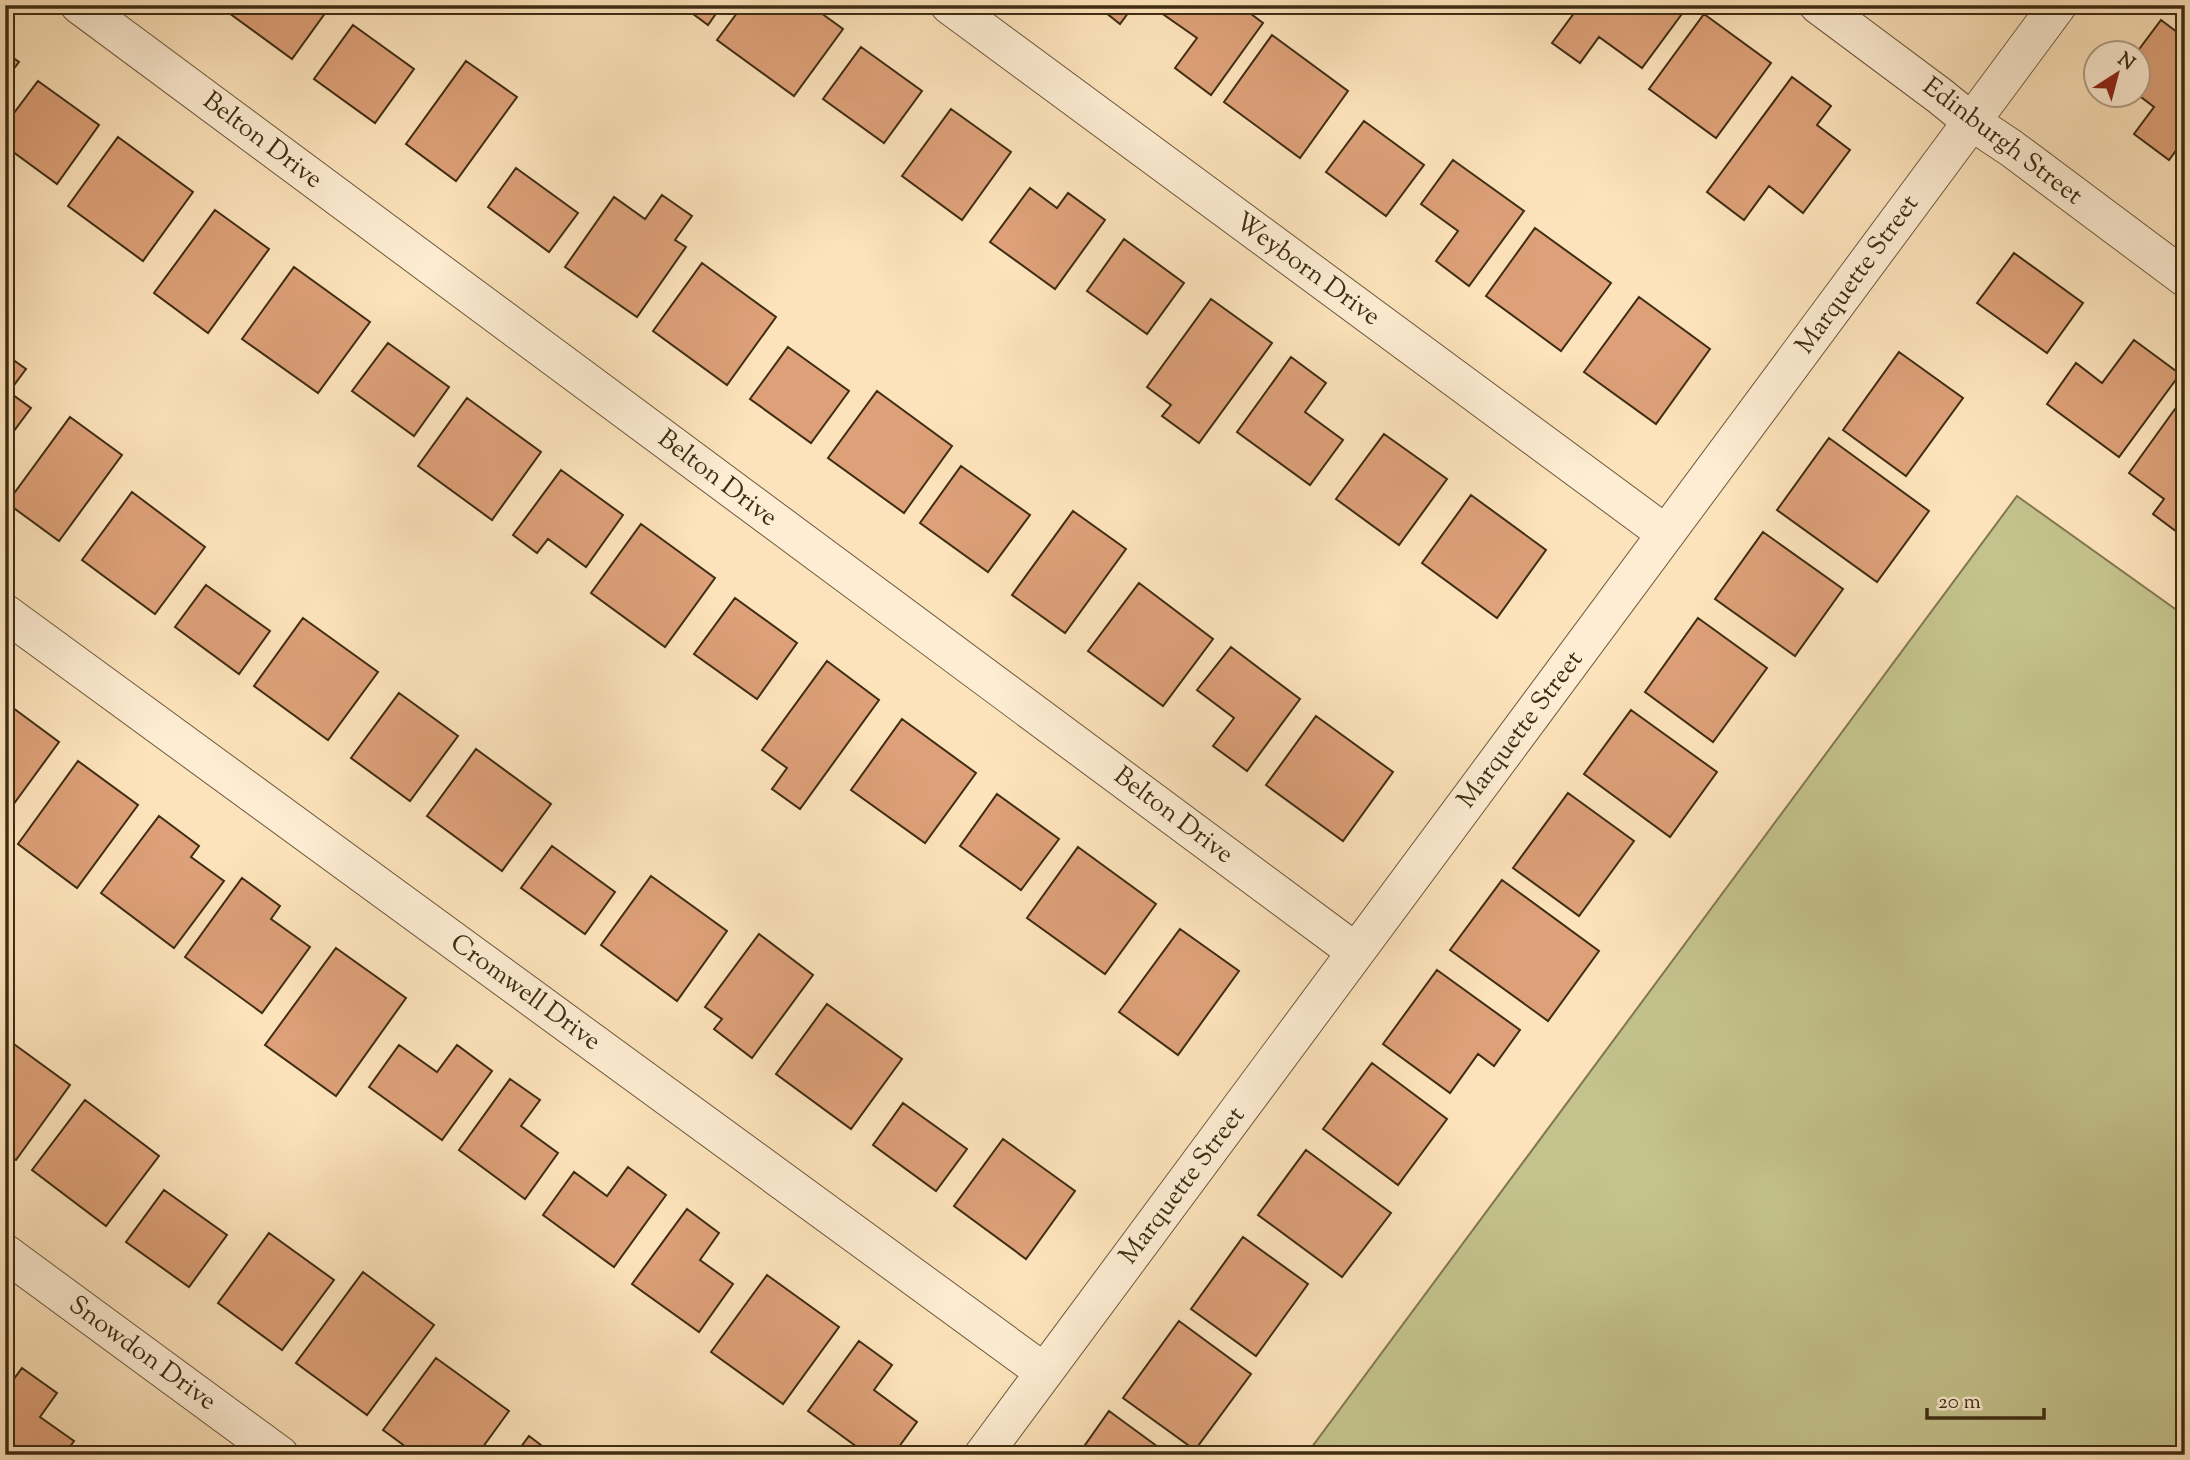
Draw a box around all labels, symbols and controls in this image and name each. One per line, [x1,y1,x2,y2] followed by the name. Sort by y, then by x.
[2082,38,2152,108] north arrow
[2111,47,2140,78] text: N
[1914,69,2090,215] street label: Edinburgh Street
[194,84,330,198] street label: Belton Drive
[1787,188,1929,362] street label: Marquette Street
[1226,204,1388,336] street label: Weyborn Drive
[649,422,785,536] street label: Belton Drive
[1449,643,1593,817] street label: Marquette Street
[1105,759,1241,873] street label: Belton Drive
[442,926,608,1060] street label: Cromwell Drive
[1111,1099,1255,1273] street label: Marquette Street
[60,1288,224,1420] street label: Snowdon Drive
[1927,1376,2045,1420] scale bar
[1938,1388,1981,1418] text: 20 m

